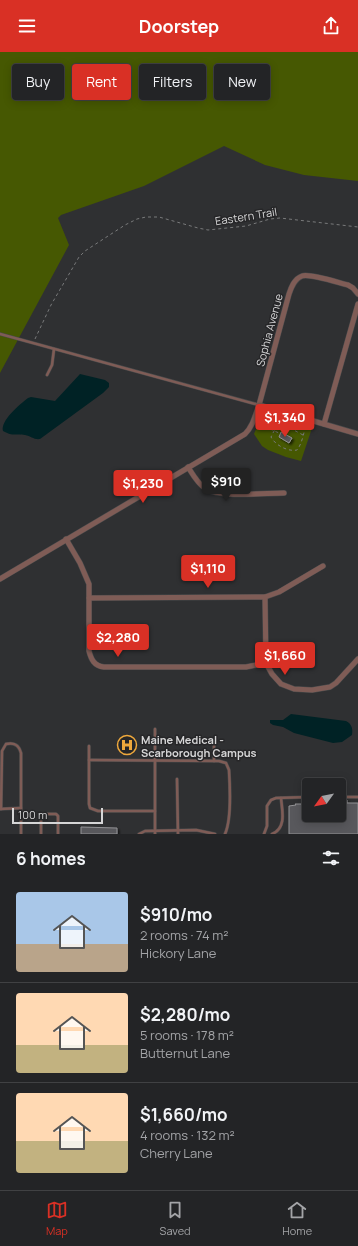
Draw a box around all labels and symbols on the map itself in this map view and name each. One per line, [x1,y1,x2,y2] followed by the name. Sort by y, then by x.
[214,204,278,228] street label: Eastern Trail
[252,291,286,368] street label: Sophia Avenue
[252,404,318,438] pin: $1,340
[202,468,250,502] pin: $910
[110,470,176,504] pin: $1,230
[175,555,241,589] pin: $1,110
[85,624,151,658] pin: $2,280
[252,642,318,676] pin: $1,660
[141,732,257,760] place label: Maine Medical - Scarborough Campus
[116,734,138,756] hospital icon: Maine Medical - Scarborough Campus
[302,778,346,822] north arrow
[12,806,103,825] scale bar

